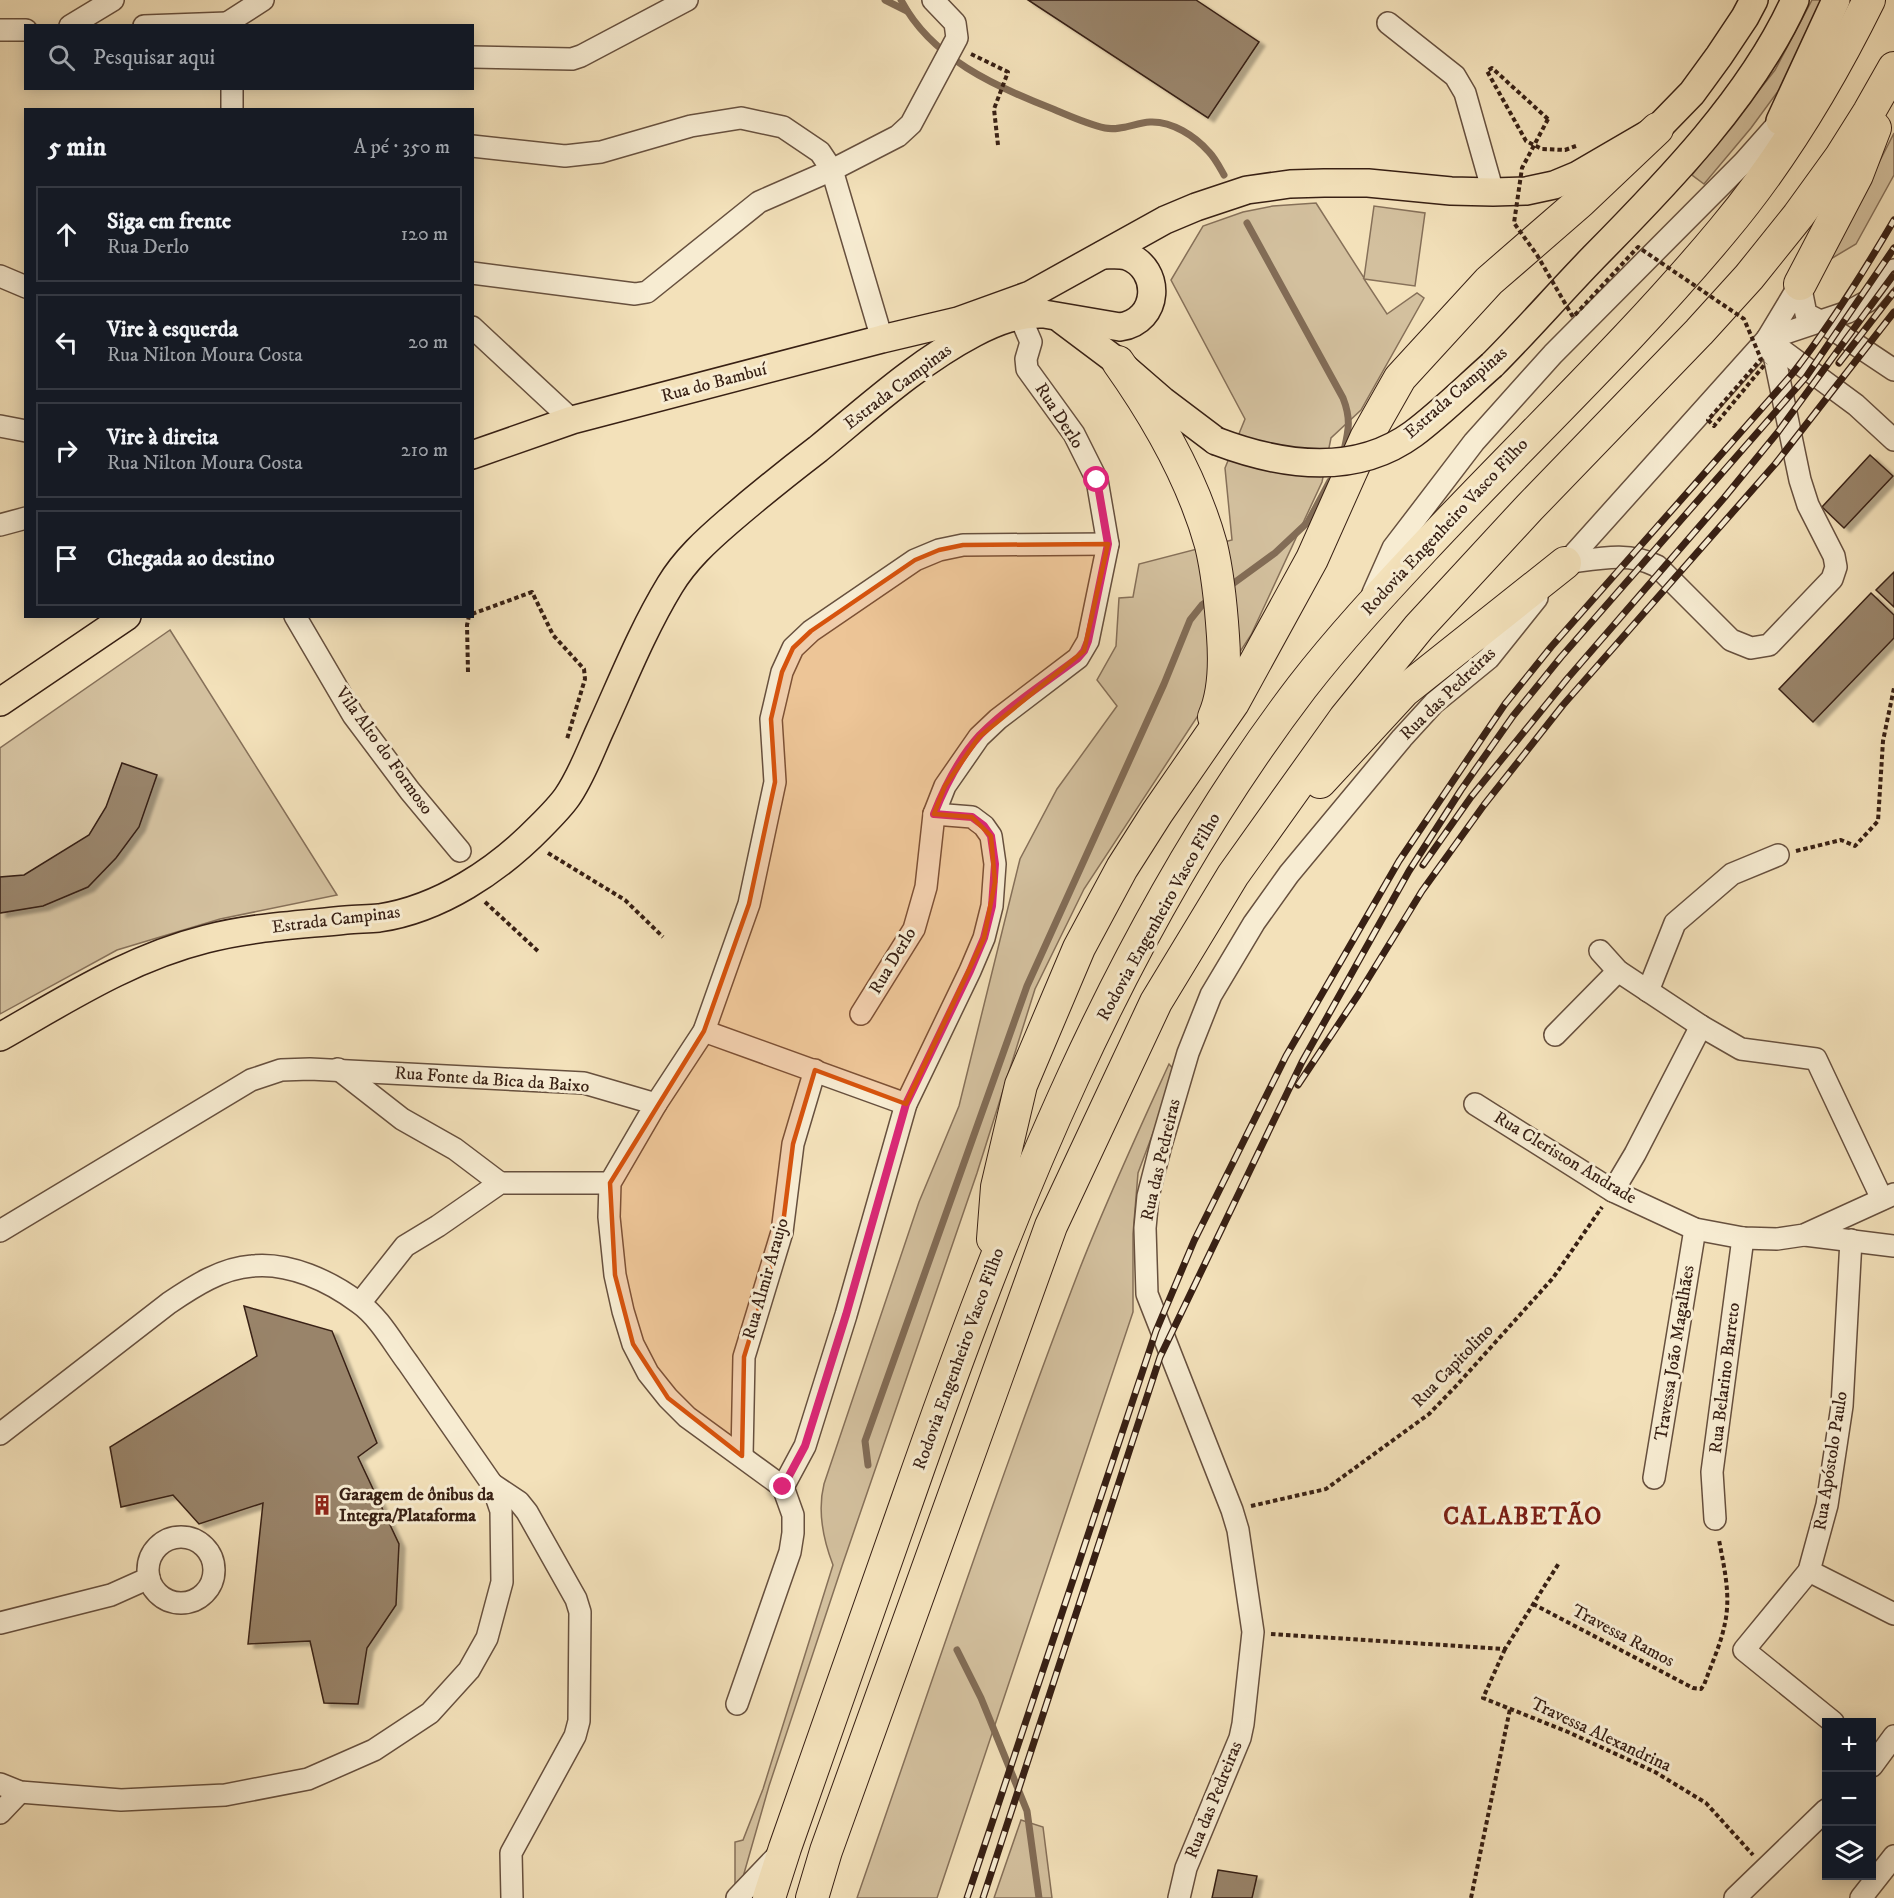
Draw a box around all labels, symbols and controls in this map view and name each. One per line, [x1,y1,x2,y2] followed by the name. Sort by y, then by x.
[24,24,474,90] search box
[45,41,78,74] icon: search
[93,44,215,71] text: Pesquisar aqui
[48,131,106,164] text: 5 min
[354,135,450,160] text: A pé · 350 m
[107,208,231,235] text: Siga em frente
[50,218,83,251] icon: ahead
[401,222,448,247] text: 120 m
[107,235,189,260] text: Rua Derlo
[107,316,238,343] text: Vire à esquerda
[50,326,83,359] icon: left
[408,330,448,355] text: 20 m
[840,339,956,435] street label: Estrada Campinas
[1400,342,1512,444] street label: Estrada Campinas
[107,343,303,368] text: Rua Nilton Moura Costa
[659,358,770,408] street label: Rua do Bambuí
[1030,379,1088,453] street label: Rua Derlo
[107,424,218,451] text: Vire à direita
[50,434,83,467] icon: right
[1357,434,1533,620] street label: Rodovia Engenheiro Vasco Filho
[401,438,448,463] text: 210 m
[107,451,303,476] text: Rua Nilton Moura Costa
[1083,466,1109,492] route start
[50,542,83,575] icon: arrive
[107,545,274,572] text: Chegada ao destino
[1396,643,1500,745] street label: Rua das Pedreiras
[330,682,438,819] street label: Vila Alto do Formoso
[1093,809,1226,1025] street label: Rodovia Engenheiro Vasco Filho
[271,901,401,939] street label: Estrada Campinas
[865,924,922,998] street label: Rua Derlo
[394,1062,590,1098] street label: Rua Fonte da Bica da Baixo
[1136,1097,1186,1223] street label: Rua das Pedreiras
[1490,1107,1640,1209] street label: Rua Cleriston Andrade
[738,1215,794,1342] street label: Rua Almir Araujo
[909,1245,1010,1473] street label: Rodovia Engenheiro Vasco Filho
[1650,1264,1700,1442] street label: Travessa João Magalhães
[1705,1301,1745,1455] street label: Rua Belarino Barreto
[1408,1319,1499,1412] street label: Rua Capitolino
[1809,1390,1853,1532] street label: Rua Apóstolo Paulo
[769,1473,795,1499] route end
[339,1484,494,1527] place label: Garagem de ônibus da Integra/Plataforma
[310,1493,334,1517] building icon: Garagem de ônibus da Integra/Plataforma
[1443,1501,1603,1532] district label: CALABETÃO
[1568,1600,1678,1672] street label: Travessa Ramos
[1527,1693,1675,1777] street label: Travessa Alexandrina
[1822,1718,1876,1880] map controls
[1822,1718,1876,1772] button: +
[1180,1738,1248,1862] street label: Rua das Pedreiras
[1822,1772,1876,1826] button: −
[1822,1826,1876,1880] button: layers

